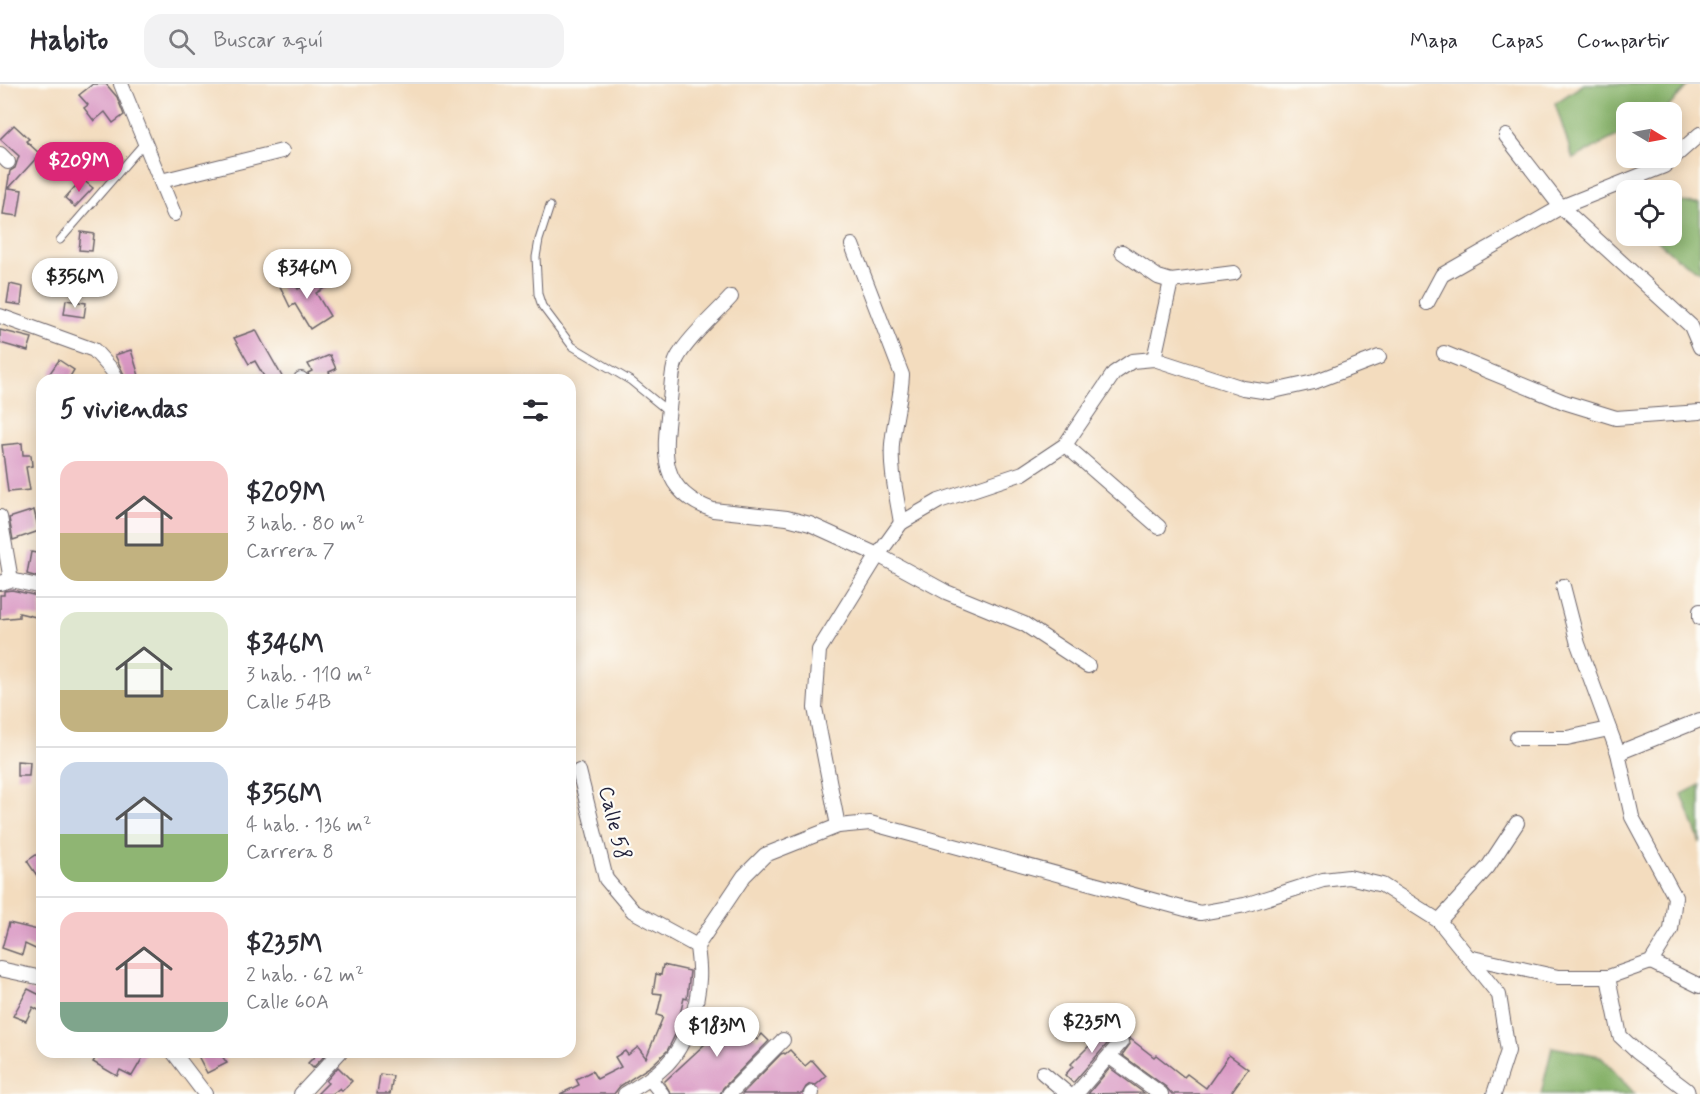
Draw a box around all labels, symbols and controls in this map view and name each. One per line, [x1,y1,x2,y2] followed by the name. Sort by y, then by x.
[144,14,564,68] search box
[30,23,108,60] text: Habito
[165,25,198,58] icon: search
[213,27,324,55] text: Buscar aquí
[1410,27,1458,55] text: Mapa
[1491,27,1544,55] text: Capas
[1577,27,1670,55] text: Compartir
[1616,102,1682,168] north arrow
[1616,102,1682,246] map controls
[37,142,121,193] pin: $209M
[48,148,110,175] text: $209M
[1616,180,1682,246] button: locate
[265,249,349,300] pin: $346M
[277,255,337,282] text: $346M
[33,258,117,309] pin: $356M
[46,264,104,291] text: $356M
[60,393,188,427] text: 5 viviendas
[519,394,552,427] icon: filters
[246,477,325,511] text: $209M
[108,485,180,557] icon: home
[246,511,365,538] text: 3 hab. · 80 m²
[246,538,335,565] text: Carrera 7
[246,628,324,662] text: $346M
[108,636,180,708] icon: home
[246,662,372,689] text: 3 hab. · 110 m²
[246,689,331,716] text: Calle 54B
[246,778,322,812] text: $356M
[591,783,637,863] street label: Calle 58
[108,786,180,858] icon: home
[246,812,372,839] text: 4 hab. · 136 m²
[246,839,334,866] text: Carrera 8
[246,928,322,962] text: $235M
[108,936,180,1008] icon: home
[246,962,364,989] text: 2 hab. · 62 m²
[246,989,329,1016] text: Calle 60A
[1050,1003,1134,1054] pin: $235M
[675,1007,759,1058] pin: $183M
[1063,1009,1121,1036] text: $235M
[688,1013,746,1040] text: $183M

